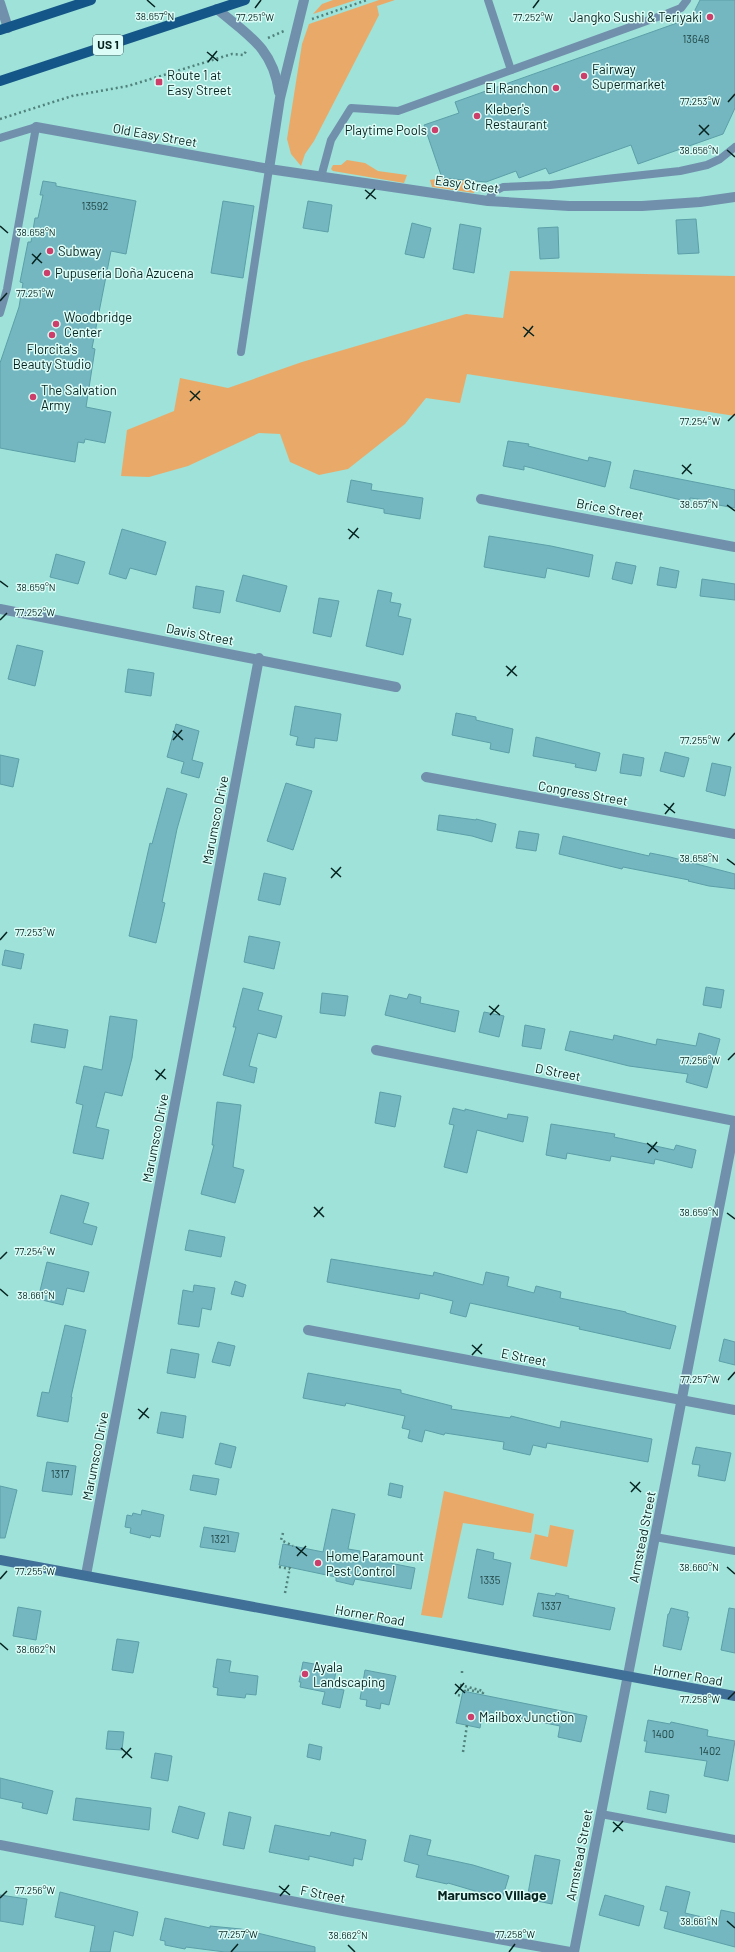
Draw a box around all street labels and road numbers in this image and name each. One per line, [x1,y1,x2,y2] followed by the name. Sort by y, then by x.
[93,35,123,55] road number: US 1
[112,120,198,150] street label: Old Easy Street
[434,172,500,196] street label: Easy Street
[575,495,645,523] street label: Brice Street
[165,620,235,648] street label: Davis Street
[199,774,231,866] street label: Marumsco Drive
[537,777,629,809] street label: Congress Street
[534,1060,582,1084] street label: D Street
[139,1092,171,1184] street label: Marumsco Drive
[500,1345,548,1369] street label: E Street
[79,1410,111,1502] street label: Marumsco Drive
[625,1490,659,1584] street label: Armstead Street
[334,1601,406,1629] street label: Horner Road
[652,1661,724,1689] street label: Horner Road
[562,1808,596,1902] street label: Armstead Street
[299,1882,347,1906] street label: F Street

